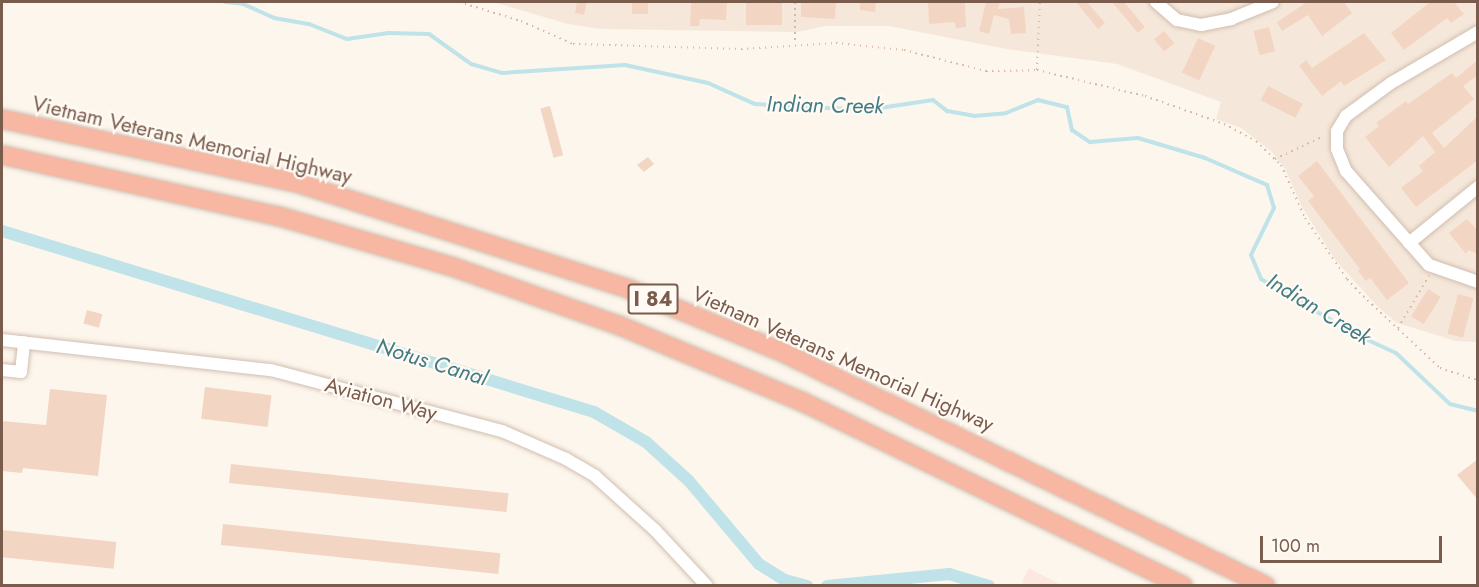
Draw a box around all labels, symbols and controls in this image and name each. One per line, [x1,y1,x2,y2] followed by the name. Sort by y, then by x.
[30,91,354,189] street label: Vietnam Veterans Memorial Highway
[766,91,884,119] water label: Indian Creek
[1262,268,1376,350] water label: Indian Creek
[688,281,998,437] street label: Vietnam Veterans Memorial Highway
[628,282,678,316] road number: I 84
[373,333,491,391] water label: Notus Canal
[322,372,440,426] street label: Aviation Way
[1263,524,1444,562] scale bar
[1271,533,1320,559] text: 100 m

